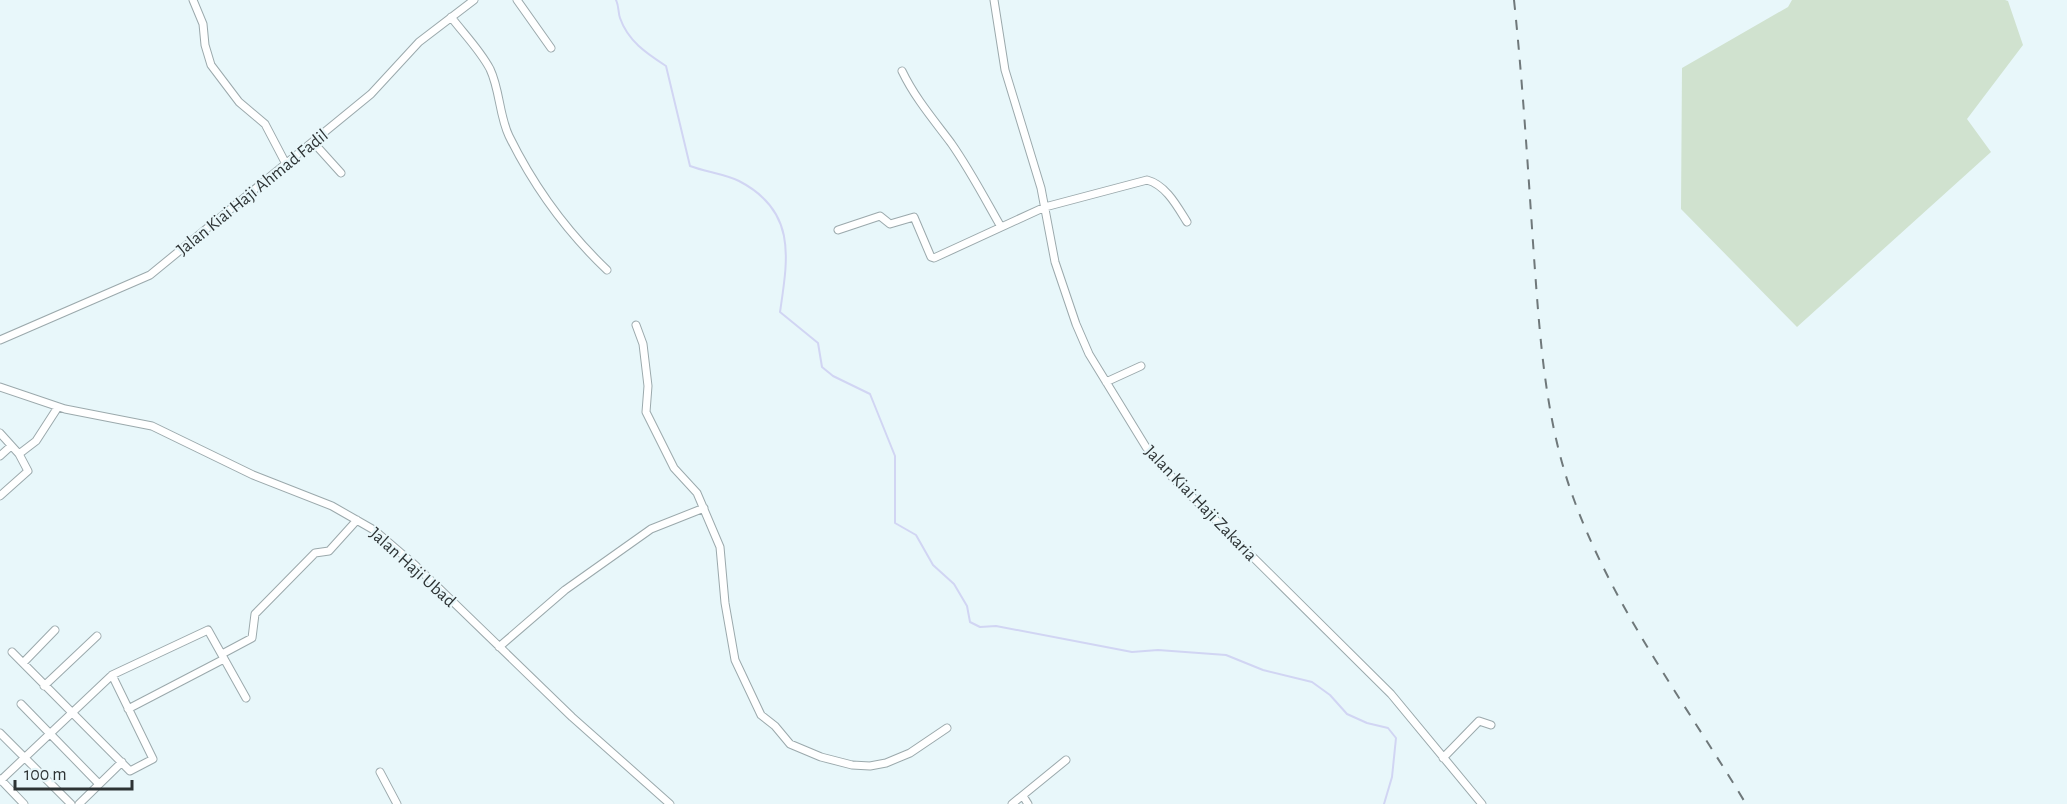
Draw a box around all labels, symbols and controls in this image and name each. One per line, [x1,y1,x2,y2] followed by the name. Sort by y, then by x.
[174,126,332,259] street label: Jalan Kiai Haji Ahmad Fadil
[1141,442,1260,565] street label: Jalan Kiai Haji Zakaria
[366,525,459,611] street label: Jalan Haji Ubad
[15,753,132,791] scale bar
[24,766,67,784] text: 100 m

